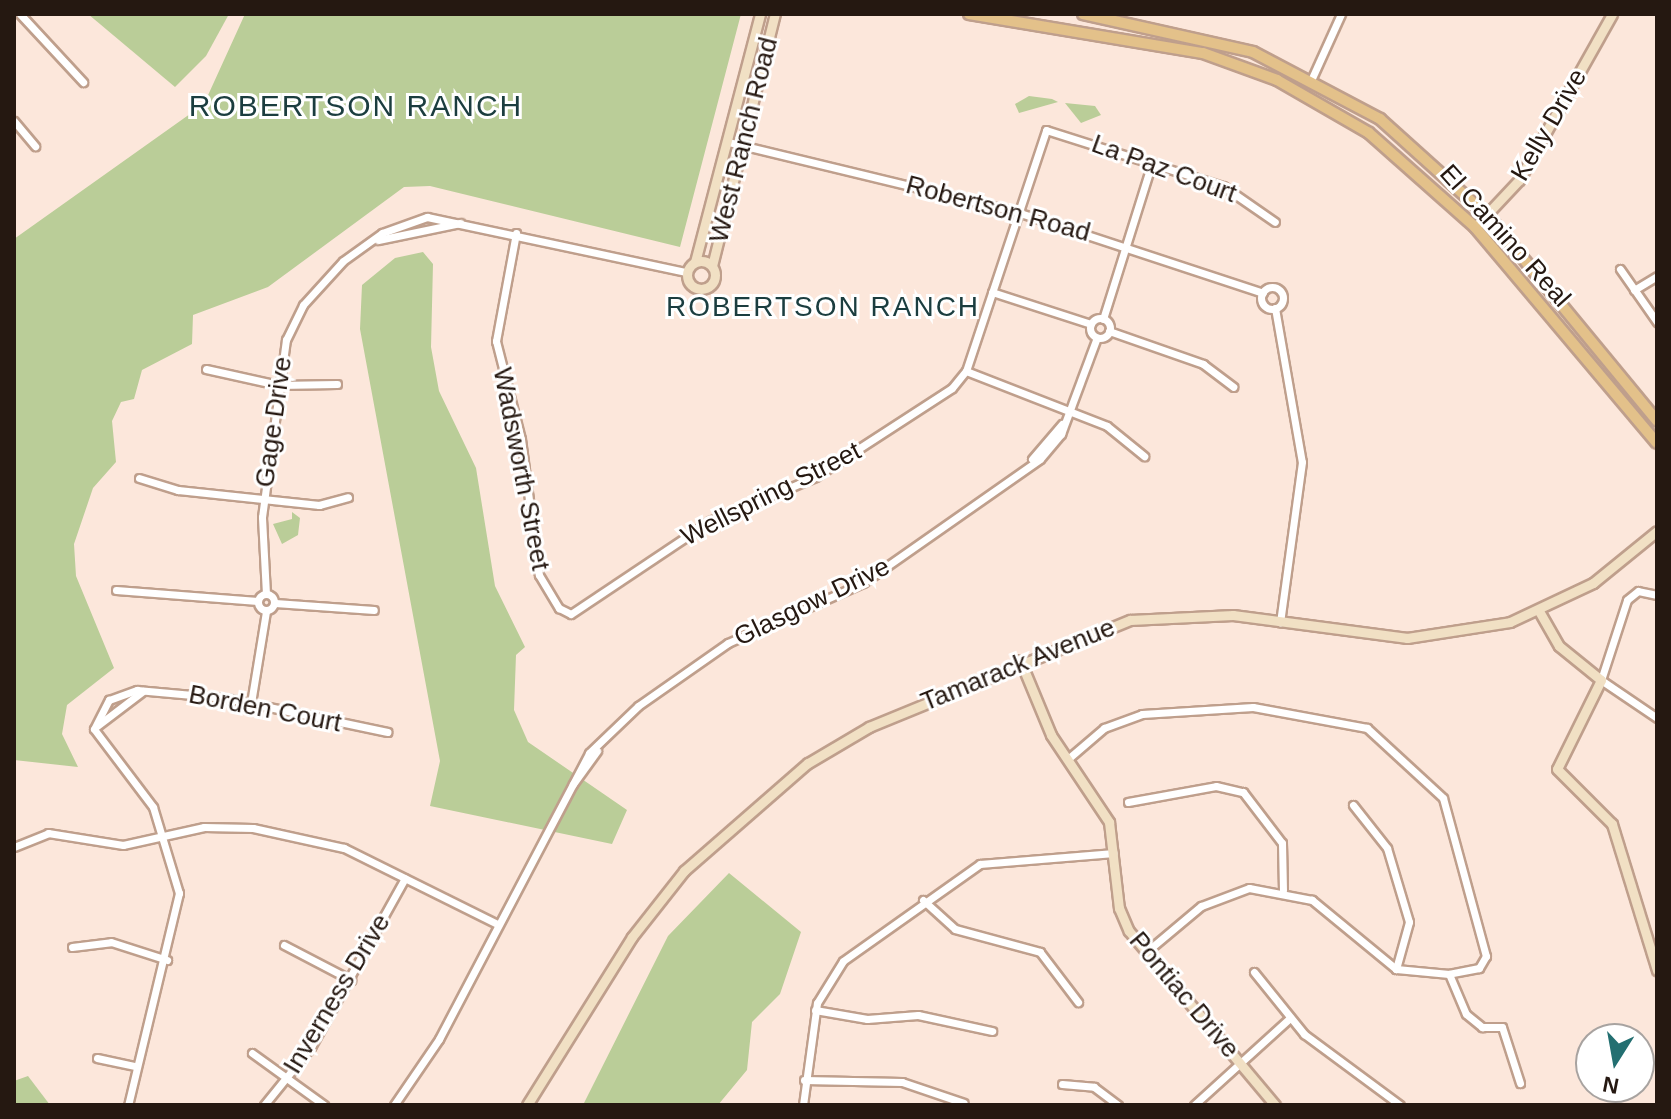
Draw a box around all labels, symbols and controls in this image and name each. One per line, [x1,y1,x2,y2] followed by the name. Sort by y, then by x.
[703,34,785,246] street label: West Ranch Road
[1504,63,1594,187] street label: Kelly Drive
[189,88,523,124] district label: ROBERTSON RANCH
[1087,128,1241,210] street label: La Paz Court
[1433,158,1577,314] street label: El Camino Real
[903,169,1093,249] street label: Robertson Road
[666,290,980,324] district label: ROBERTSON RANCH
[249,355,299,489] street label: Gage Drive
[486,365,556,573] street label: Wadsworth Street
[676,435,866,553] street label: Wellspring Street
[729,551,895,653] street label: Glasgow Drive
[916,612,1120,718] street label: Tamarack Avenue
[186,679,344,739] street label: Borden Court
[277,909,397,1079] street label: Inverness Drive
[1122,926,1246,1064] street label: Pontiac Drive
[1575,1023,1655,1103] north arrow
[1601,1071,1621,1099] text: N

